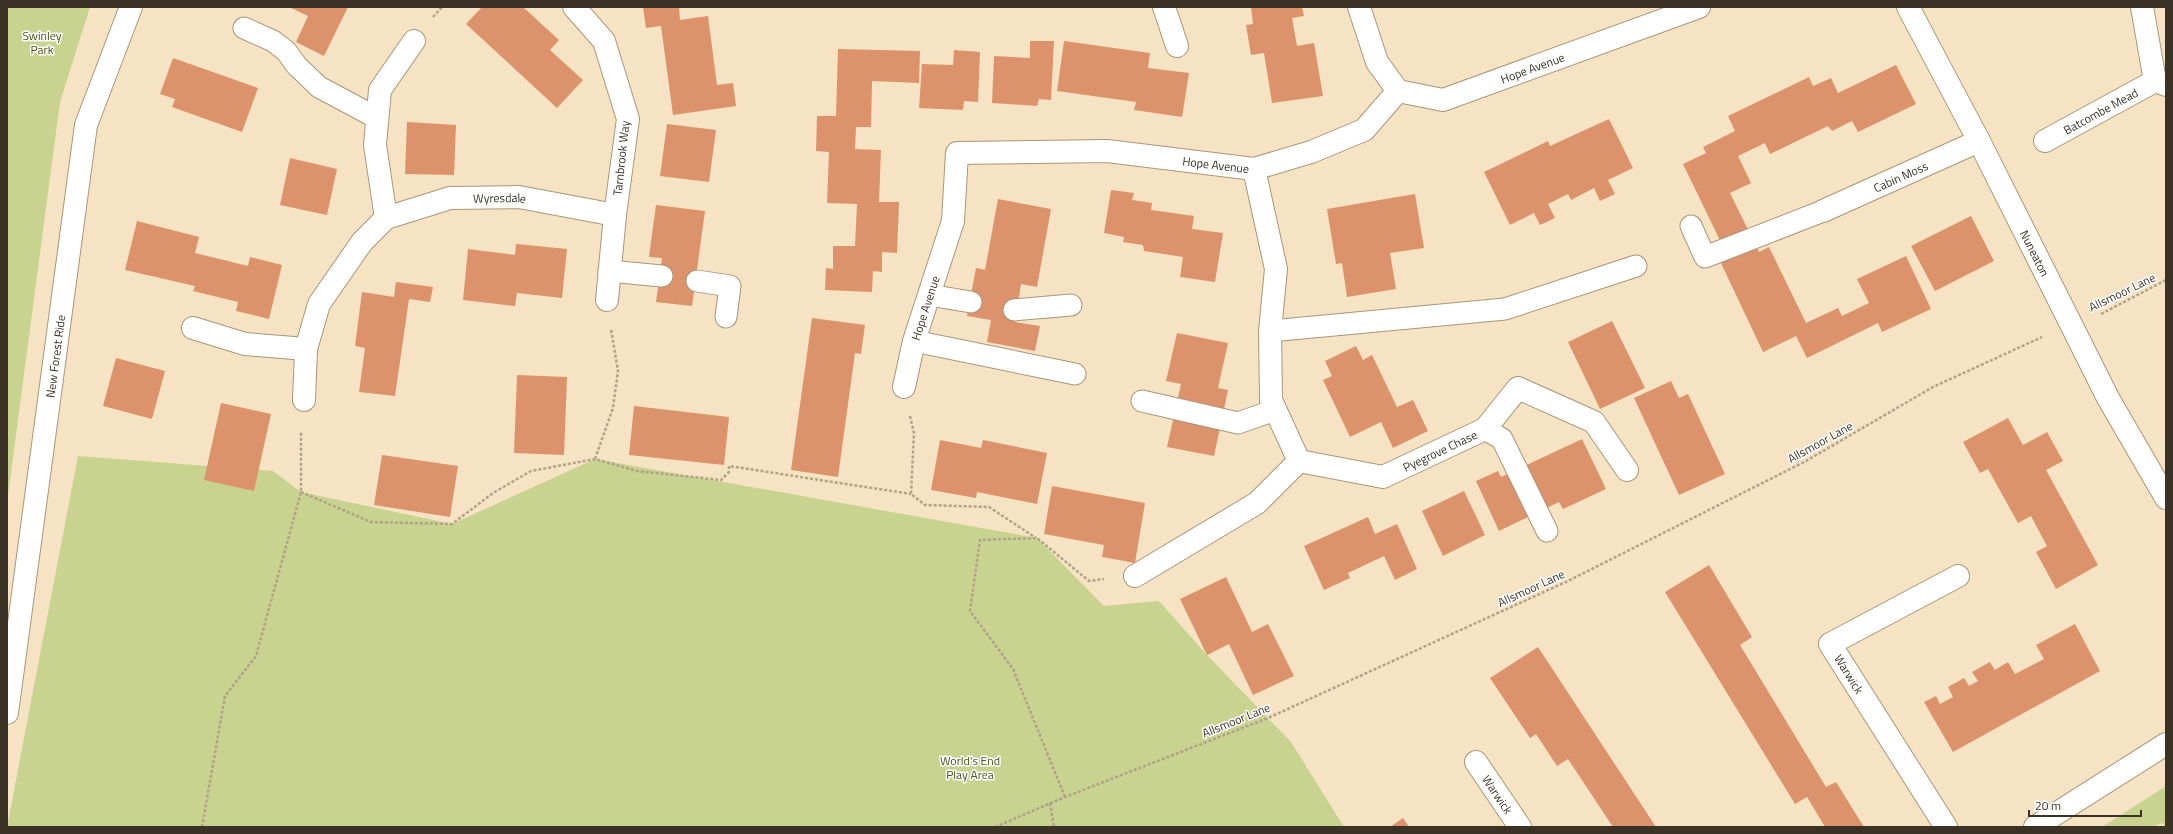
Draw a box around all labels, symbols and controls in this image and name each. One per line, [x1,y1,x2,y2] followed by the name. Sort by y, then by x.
[22,26,62,59] park label: Swinley Park
[1498,47,1567,88] street label: Hope Avenue
[2059,83,2141,139] street label: Batcombe Mead
[608,119,634,197] street label: Tarnbrook Way
[1181,151,1250,178] street label: Hope Avenue
[1870,155,1931,197] street label: Cabin Moss
[473,187,528,208] street label: Wyresdale
[2016,226,2055,280] street label: Nuneaton
[2085,268,2159,316] street label: Allsmoor Lane
[905,273,944,343] street label: Hope Avenue
[40,314,70,399] street label: New Forest Ride
[1784,416,1856,468] street label: Allsmoor Lane
[1399,425,1480,476] street label: Pyegrove Chase
[1494,564,1568,612] street label: Allsmoor Lane
[1829,651,1869,698] street label: Warwick
[1199,698,1273,742] street label: Allsmoor Lane
[940,751,1000,784] park label: World's End Play Area
[1478,771,1518,818] street label: Warwick
[2029,792,2141,818] scale bar
[2035,796,2061,815] text: 20 m

